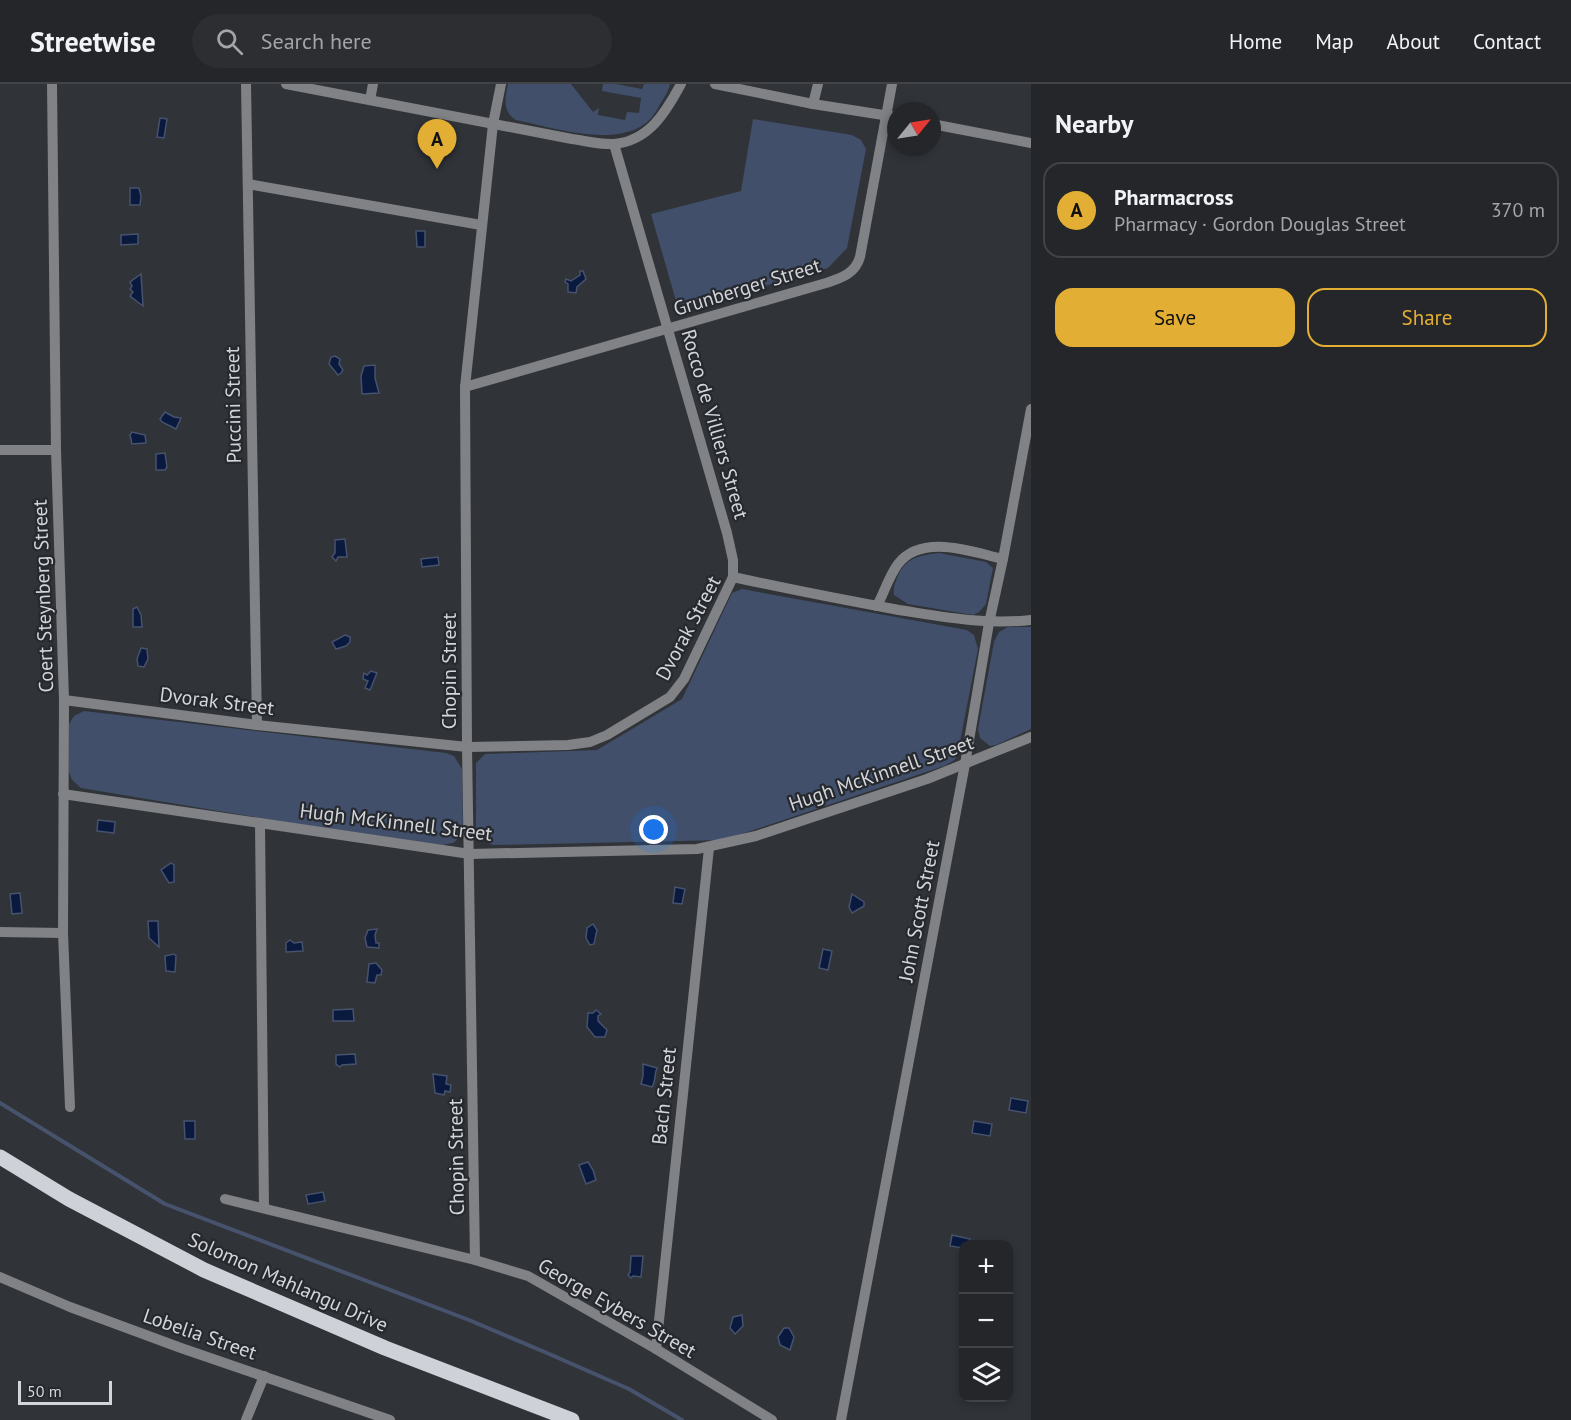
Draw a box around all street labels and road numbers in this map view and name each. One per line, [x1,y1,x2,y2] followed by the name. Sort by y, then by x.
[670,252,824,322] street label: Grunberger Street
[675,326,755,522] street label: Rocco de Villiers Street
[219,346,247,464] street label: Puccini Street
[27,499,59,693] street label: Coert Steynberg Street
[650,571,727,685] street label: Dvorak Street
[436,612,462,729] street label: Chopin Street
[158,681,276,721] street label: Dvorak Street
[785,729,977,817] street label: Hugh McKinnell Street
[298,797,494,847] street label: Hugh McKinnell Street
[892,838,946,985] street label: John Scott Street
[646,1046,682,1146] street label: Bach Street
[442,1098,470,1216] street label: Chopin Street
[184,1226,392,1338] street label: Solomon Mahlangu Drive
[533,1252,701,1364] street label: George Eybers Street
[140,1302,260,1366] street label: Lobelia Street

